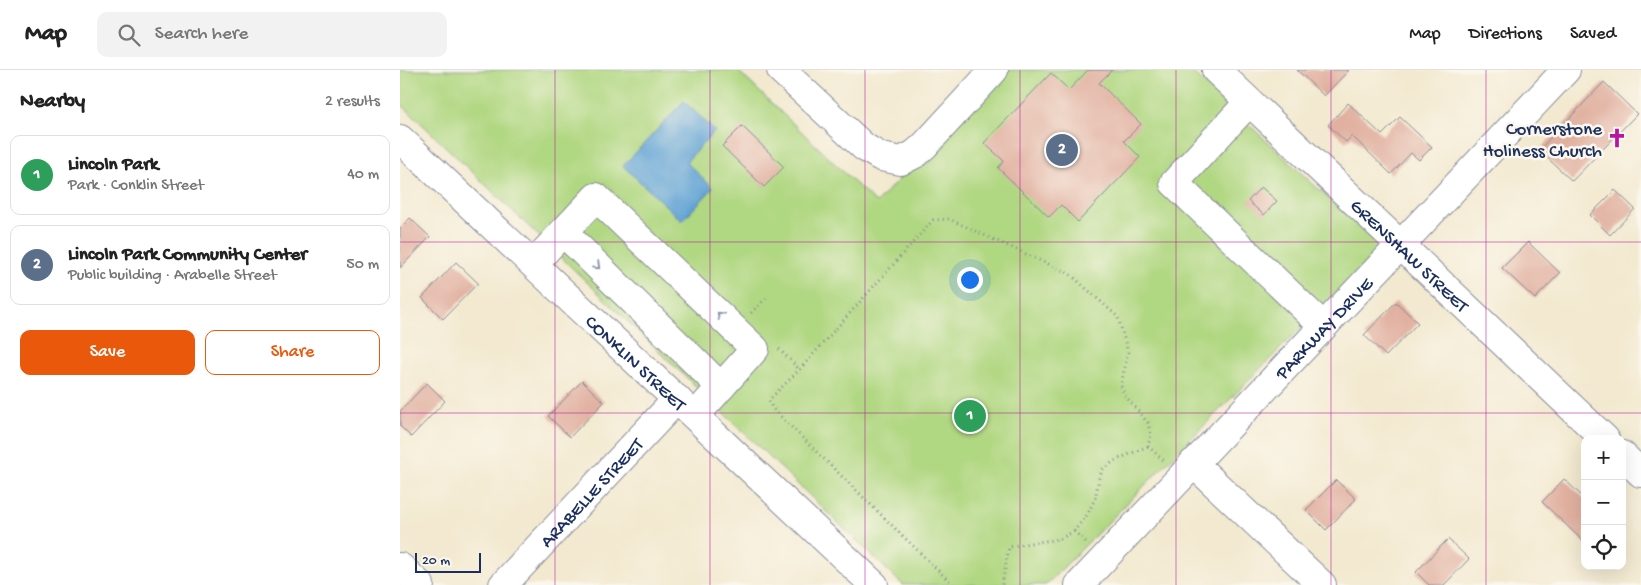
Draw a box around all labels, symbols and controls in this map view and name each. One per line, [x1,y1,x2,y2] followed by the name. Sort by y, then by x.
[97,12,447,57] search box
[25,20,67,49] text: Map
[115,21,143,49] icon: search
[155,23,248,46] text: Search here
[1409,24,1441,45] text: Map
[1469,24,1542,45] text: Directions
[1570,24,1616,45] text: Saved
[20,90,85,115] text: Nearby
[325,93,380,112] text: 2 results
[1483,119,1602,164] place label: Cornerstone Holiness Church
[1606,127,1628,149] church icon: Cornerstone Holiness Church
[1046,131,1078,169] pin: 2
[68,154,158,177] text: Lincoln Park
[34,166,40,185] text: 1
[347,166,379,185] text: 40 m
[68,177,204,196] text: Park · Conklin Street
[1344,195,1473,319] street label: GRENSHAW STREET
[68,244,307,267] text: Lincoln Park Community Center
[33,256,41,275] text: 2
[346,256,379,275] text: 50 m
[592,261,601,270] one-way arrow
[68,267,277,286] text: Public building · Arabelle Street
[957,267,983,293] your location
[1271,273,1380,386] street label: PARKWAY DRIVE
[579,311,690,418] street label: CONKLIN STREET
[716,312,725,321] one-way arrow
[20,330,195,375] button: Save
[205,330,380,375] button: Share
[954,397,986,435] pin: 1
[536,434,650,553] street label: ARABELLE STREET
[1581,435,1626,570] map controls
[1581,435,1626,480] button: +
[1581,480,1626,525] button: −
[1581,525,1626,570] button: locate
[415,550,481,573] scale bar
[422,553,450,570] text: 20 m

